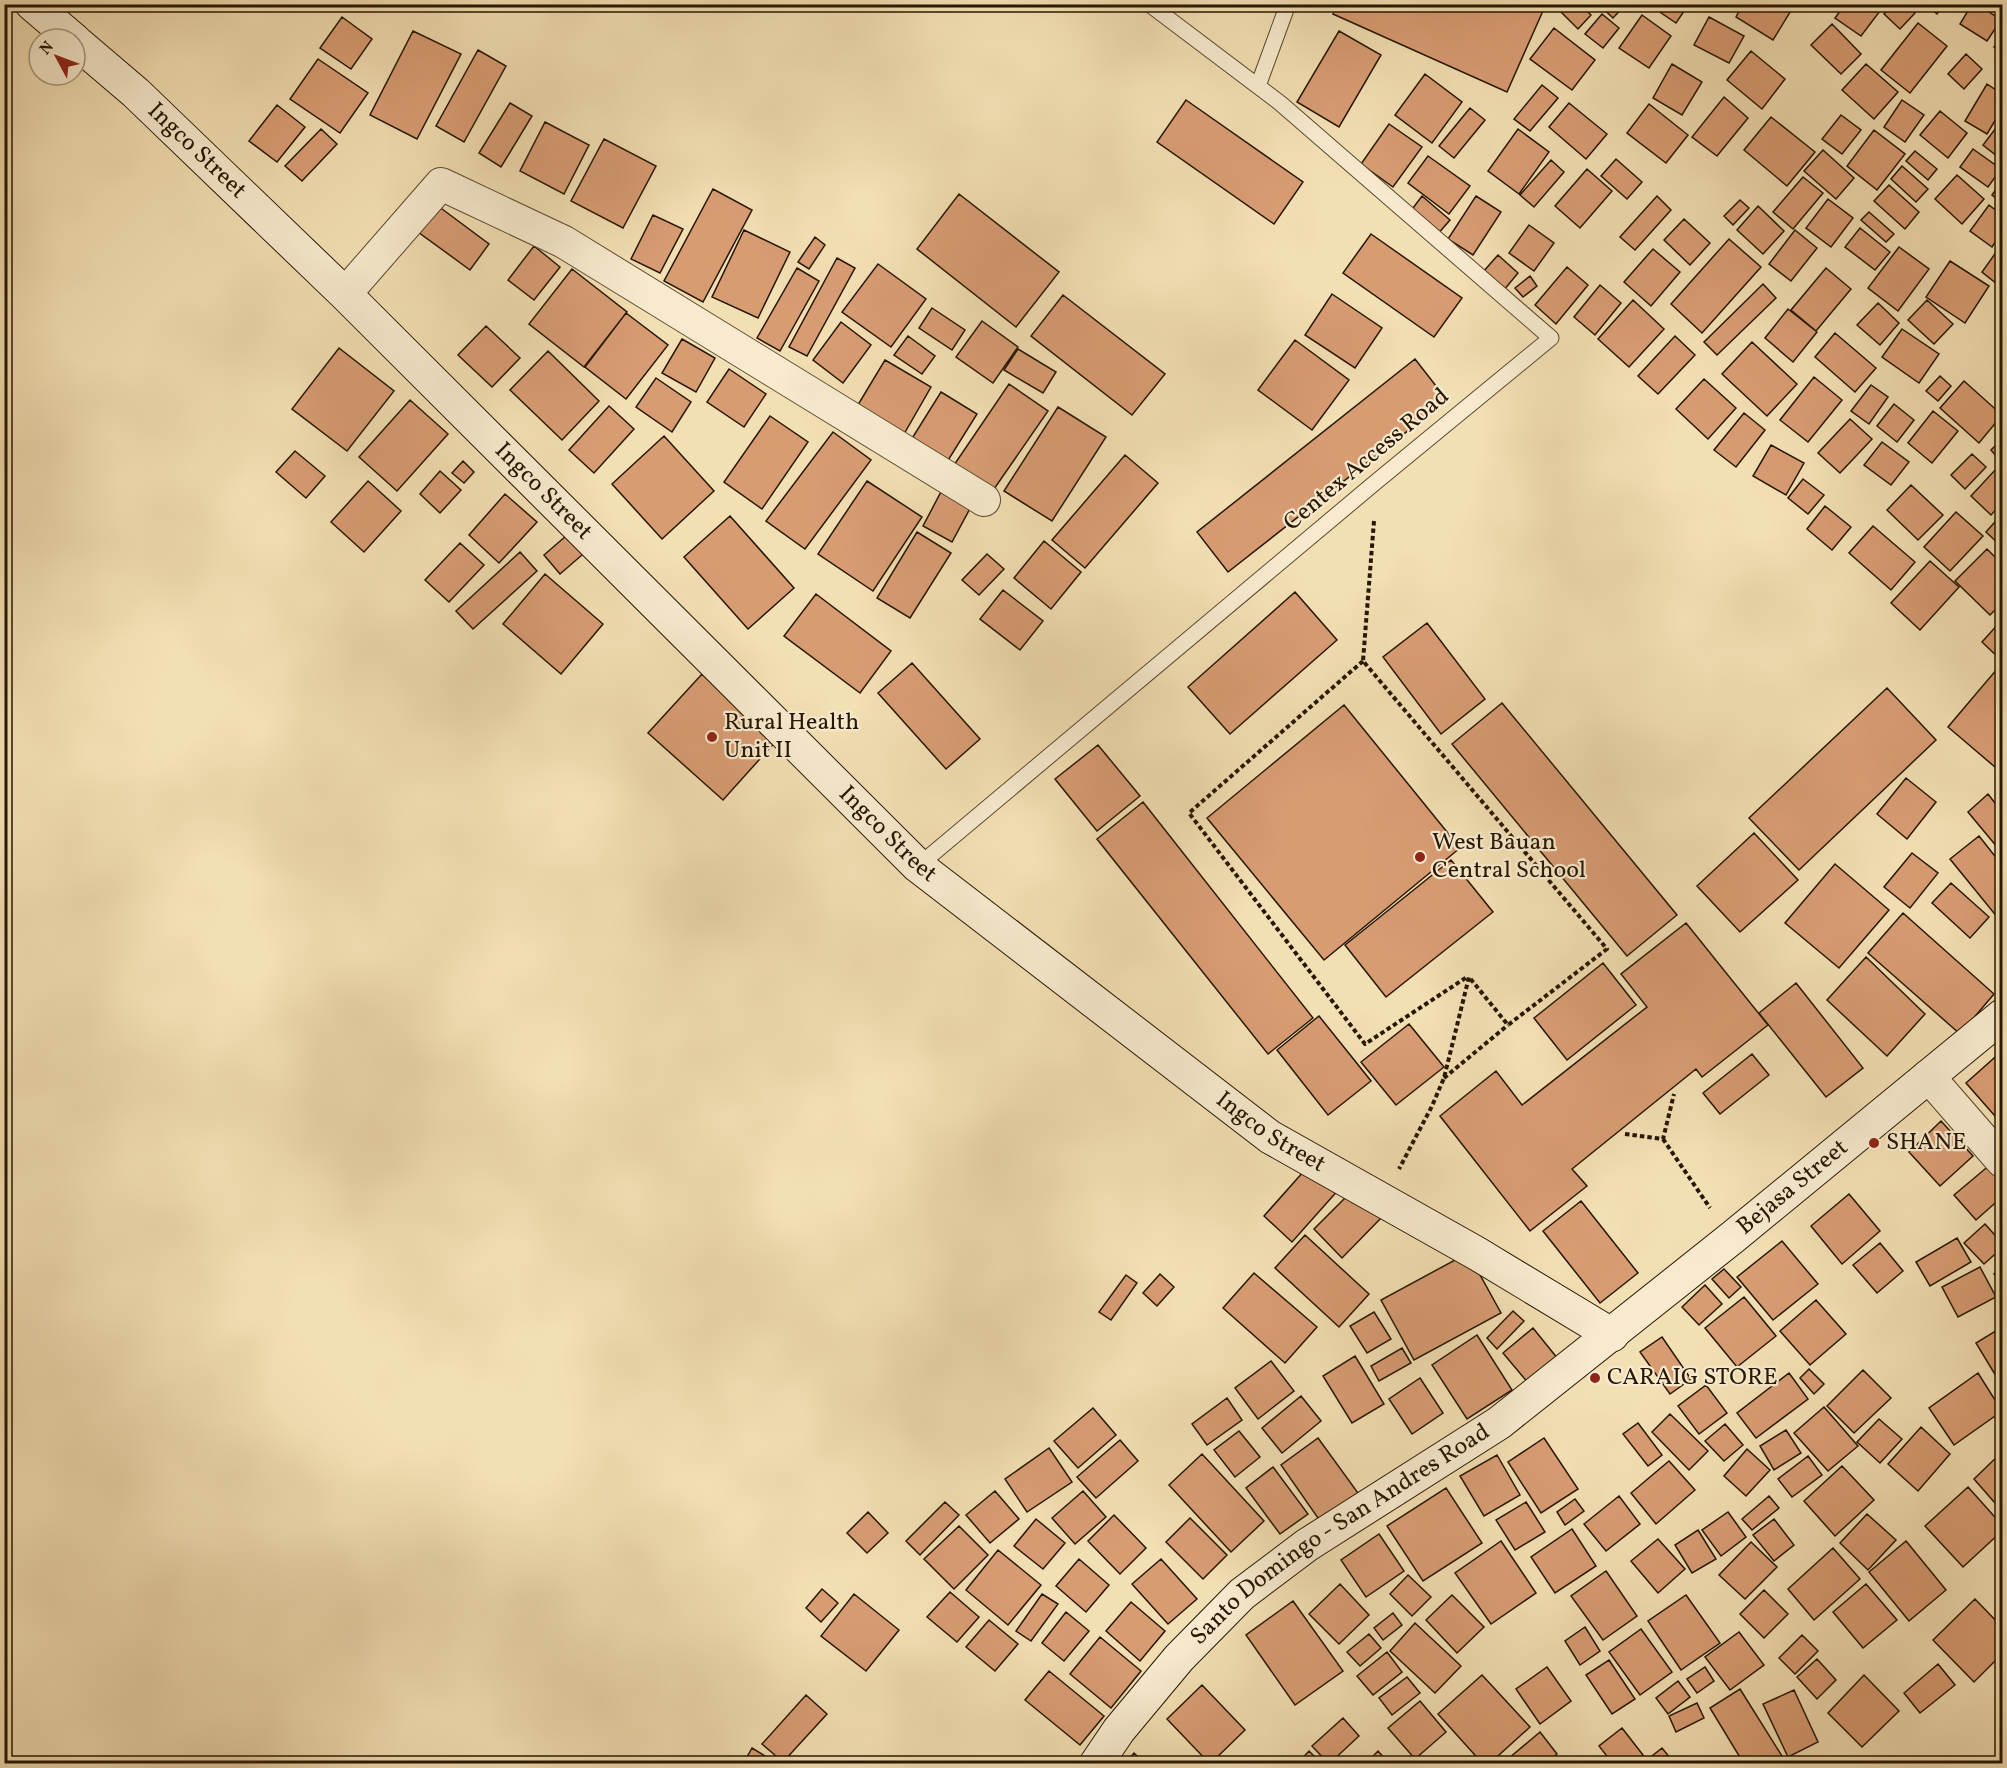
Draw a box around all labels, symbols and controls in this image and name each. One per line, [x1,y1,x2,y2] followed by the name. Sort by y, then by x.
[27,27,87,87] north arrow
[35,37,60,60] text: N
[139,95,254,207] street label: Ingco Street
[1277,380,1457,540] street label: Centex Access Road
[486,435,600,548] street label: Ingco Street
[724,706,859,768] place label: Rural Health Unit II
[705,730,719,744] marker: Rural Health Unit II
[830,778,944,891] street label: Ingco Street
[1432,826,1586,888] place label: West Bauan Central School
[1413,850,1427,864] marker: West Bauan Central School
[1208,1084,1332,1182] street label: Ingco Street
[1886,1126,1966,1160] place label: SHANE
[1730,1132,1856,1244] street label: Bejasa Street
[1867,1136,1881,1150] marker: SHANE
[1607,1361,1778,1395] place label: CARAIG STORE
[1588,1371,1602,1385] marker: CARAIG STORE
[1183,1416,1497,1653] street label: Santo Domingo - San Andres Road

